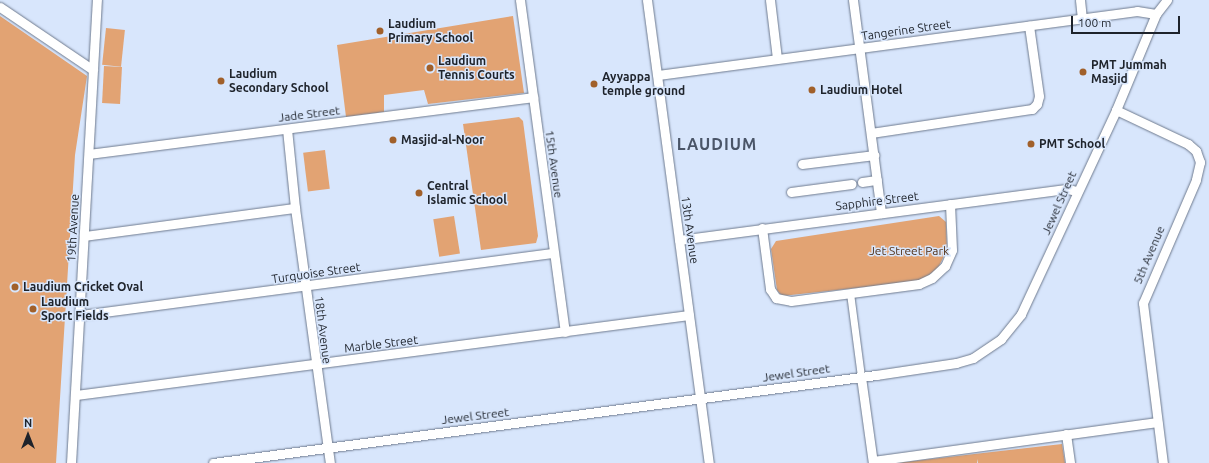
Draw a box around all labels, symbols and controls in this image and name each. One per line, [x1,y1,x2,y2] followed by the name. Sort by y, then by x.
[1073,8,1182,34] scale bar
[1078,16,1111,29] text: 100 m
[388,17,473,45] place label: Laudium Primary School
[860,17,952,43] street label: Tangerine Street
[375,26,385,36] marker: Laudium Primary School
[438,54,515,82] place label: Laudium Tennis Courts
[1091,58,1167,86] place label: PMT Jummah Masjid
[425,63,435,73] marker: Laudium Tennis Courts
[229,67,329,95] place label: Laudium Secondary School
[1078,67,1088,77] marker: PMT Jummah Masjid
[602,70,685,98] place label: Ayyappa temple ground
[216,76,226,86] marker: Laudium Secondary School
[589,79,599,89] marker: Ayyappa temple ground
[820,83,902,97] place label: Laudium Hotel
[807,85,817,95] marker: Laudium Hotel
[277,103,341,125] street label: Jade Street
[542,129,566,199] street label: 15th Avenue
[401,133,484,147] place label: Masjid-al-Noor
[677,134,757,154] district label: LAUDIUM
[388,135,398,145] marker: Masjid-al-Noor
[1039,137,1105,151] place label: PMT School
[1026,139,1036,149] marker: PMT School
[1039,169,1079,237] street label: Jewel Street
[427,179,507,207] place label: Central Islamic School
[414,188,424,198] marker: Central Islamic School
[835,189,919,213] street label: Sapphire Street
[64,194,82,262] street label: 19th Avenue
[678,195,702,265] street label: 13th Avenue
[1130,224,1168,286] street label: 5th Avenue
[869,244,949,258] park label: Jet Street Park
[271,260,361,286] street label: Turquoise Street
[23,280,143,294] place label: Laudium Cricket Oval
[10,282,20,292] marker: Laudium Cricket Oval
[41,295,109,323] place label: Laudium Sport Fields
[312,295,334,365] street label: 18th Avenue
[28,304,38,314] marker: Laudium Sport Fields
[343,332,419,356] street label: Marble Street
[761,361,831,385] street label: Jewel Street
[440,405,510,427] street label: Jewel Street
[8,415,48,455] north arrow
[24,417,32,429] text: N

